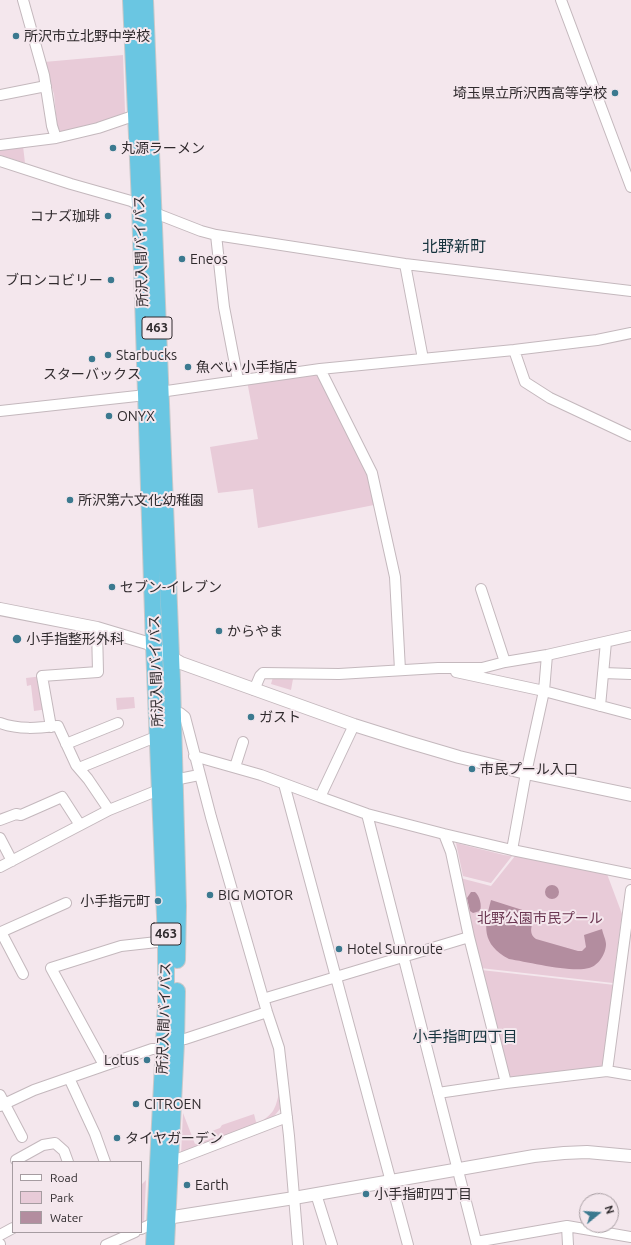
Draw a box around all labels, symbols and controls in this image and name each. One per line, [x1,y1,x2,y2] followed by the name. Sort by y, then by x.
[24,28,150,44] place label: 所沢市立北野中学校
[11,31,21,41] marker: 所沢市立北野中学校
[453,85,607,101] place label: 埼玉県立所沢西高等学校
[610,88,620,98] marker: 埼玉県立所沢西高等学校
[121,140,205,156] place label: 丸源ラーメン
[108,143,118,153] marker: 丸源ラーメン
[131,195,151,307] street label: 所沢入間バイパス
[30,208,100,224] place label: コナズ珈琲
[103,211,113,221] marker: コナズ珈琲
[422,237,486,257] district label: 北野新町
[190,251,228,267] place label: Eneos
[177,254,187,264] marker: Eneos
[5,272,103,288] place label: ブロンコビリー
[106,275,116,285] marker: ブロンコビリー
[142,317,172,339] road number: 463
[116,347,177,363] place label: Starbucks
[103,350,113,360] marker: Starbucks
[87,354,97,364] marker: スターバックス
[196,359,297,375] place label: 魚べい 小手指店
[183,362,193,372] marker: 魚べい 小手指店
[43,366,141,382] place label: スターバックス
[117,408,155,424] place label: ONYX
[104,411,114,421] marker: ONYX
[78,492,204,508] place label: 所沢第六文化幼稚園
[65,495,75,505] marker: 所沢第六文化幼稚園
[120,579,222,595] place label: セブン-イレブン
[107,582,117,592] marker: セブン-イレブン
[146,615,166,727] street label: 所沢入間バイパス
[227,623,283,639] place label: からやま
[214,626,224,636] marker: からやま
[26,631,124,647] place label: 小手指整形外科
[11,633,23,645] marker: 小手指整形外科
[259,709,301,725] place label: ガスト
[246,712,256,722] marker: ガスト
[480,761,578,777] place label: 市民プール入口
[467,764,477,774] marker: 市民プール入口
[218,887,293,903] place label: BIG MOTOR
[205,890,215,900] marker: BIG MOTOR
[80,893,150,909] place label: 小手指元町
[153,896,163,906] marker: 小手指元町
[477,910,603,926] park label: 北野公園市民プール
[151,923,181,945] road number: 463
[347,941,443,957] place label: Hotel Sunroute
[334,944,344,954] marker: Hotel Sunroute
[154,962,174,1074] street label: 所沢入間バイパス
[413,1028,517,1046] district label: 小手指町四丁目
[104,1052,139,1068] place label: Lotus
[142,1055,152,1065] marker: Lotus
[144,1096,201,1112] place label: CITROEN
[131,1099,141,1109] marker: CITROEN
[125,1130,223,1146] place label: タイヤガーデン
[112,1133,122,1143] marker: タイヤガーデン
[12,1161,142,1233] legend
[50,1171,78,1184] text: Road
[195,1177,229,1193] place label: Earth
[182,1180,192,1190] marker: Earth
[374,1186,472,1202] place label: 小手指町四丁目
[361,1189,371,1199] marker: 小手指町四丁目
[50,1191,74,1204] text: Park
[579,1193,619,1233] north arrow
[602,1204,616,1215] text: N
[50,1211,83,1224] text: Water

